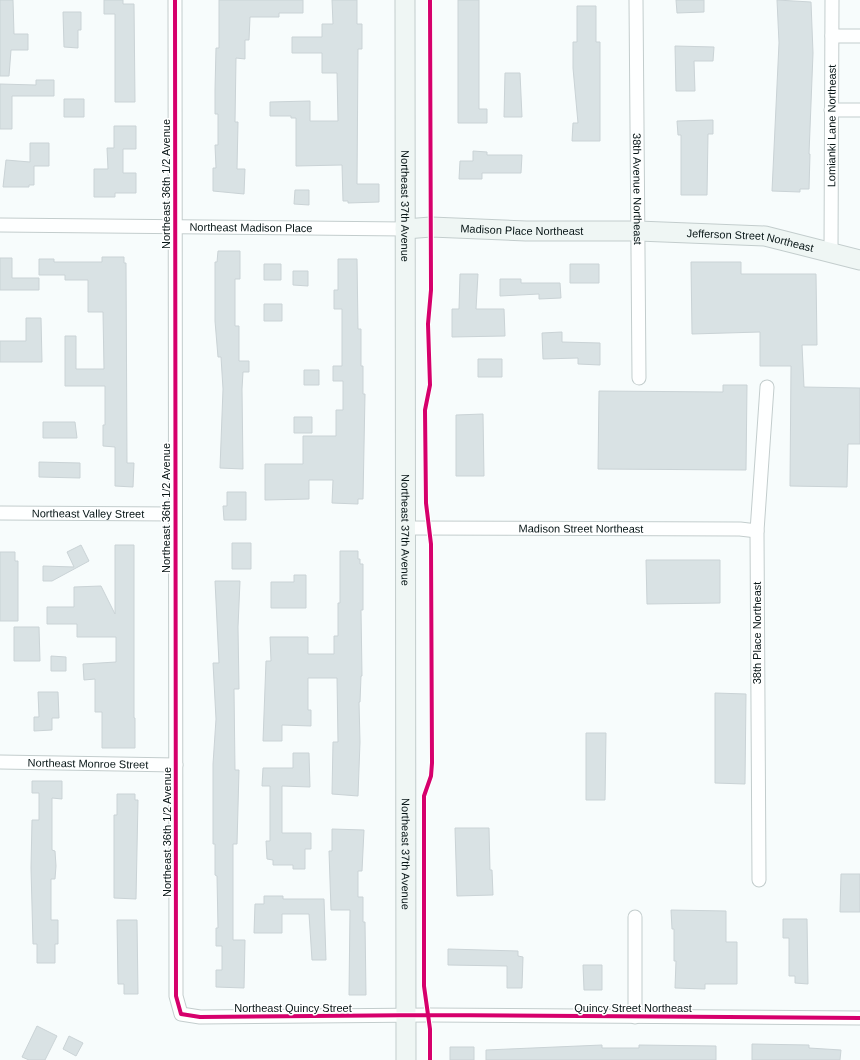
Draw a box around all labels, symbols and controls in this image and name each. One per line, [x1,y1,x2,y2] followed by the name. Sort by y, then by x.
[825,65,838,187] street label: Lomianki Lane Northeast
[160,119,172,249] street label: Northeast 36th 1/2 Avenue
[631,133,644,245] street label: 38th Avenue Northeast
[399,150,411,262] street label: Northeast 37th Avenue
[189,221,313,234] street label: Northeast Madison Place
[460,222,583,237] street label: Madison Place Northeast
[686,227,815,254] street label: Jefferson Street Northeast
[160,443,172,573] street label: Northeast 36th 1/2 Avenue
[399,474,412,586] street label: Northeast 37th Avenue
[32,507,144,520] street label: Northeast Valley Street
[519,522,643,535] street label: Madison Street Northeast
[751,582,763,684] street label: 38th Place Northeast
[28,756,148,771] street label: Northeast Monroe Street
[161,767,173,897] street label: Northeast 36th 1/2 Avenue
[400,798,412,910] street label: Northeast 37th Avenue
[234,1002,352,1014] street label: Northeast Quincy Street
[574,1002,692,1014] street label: Quincy Street Northeast

